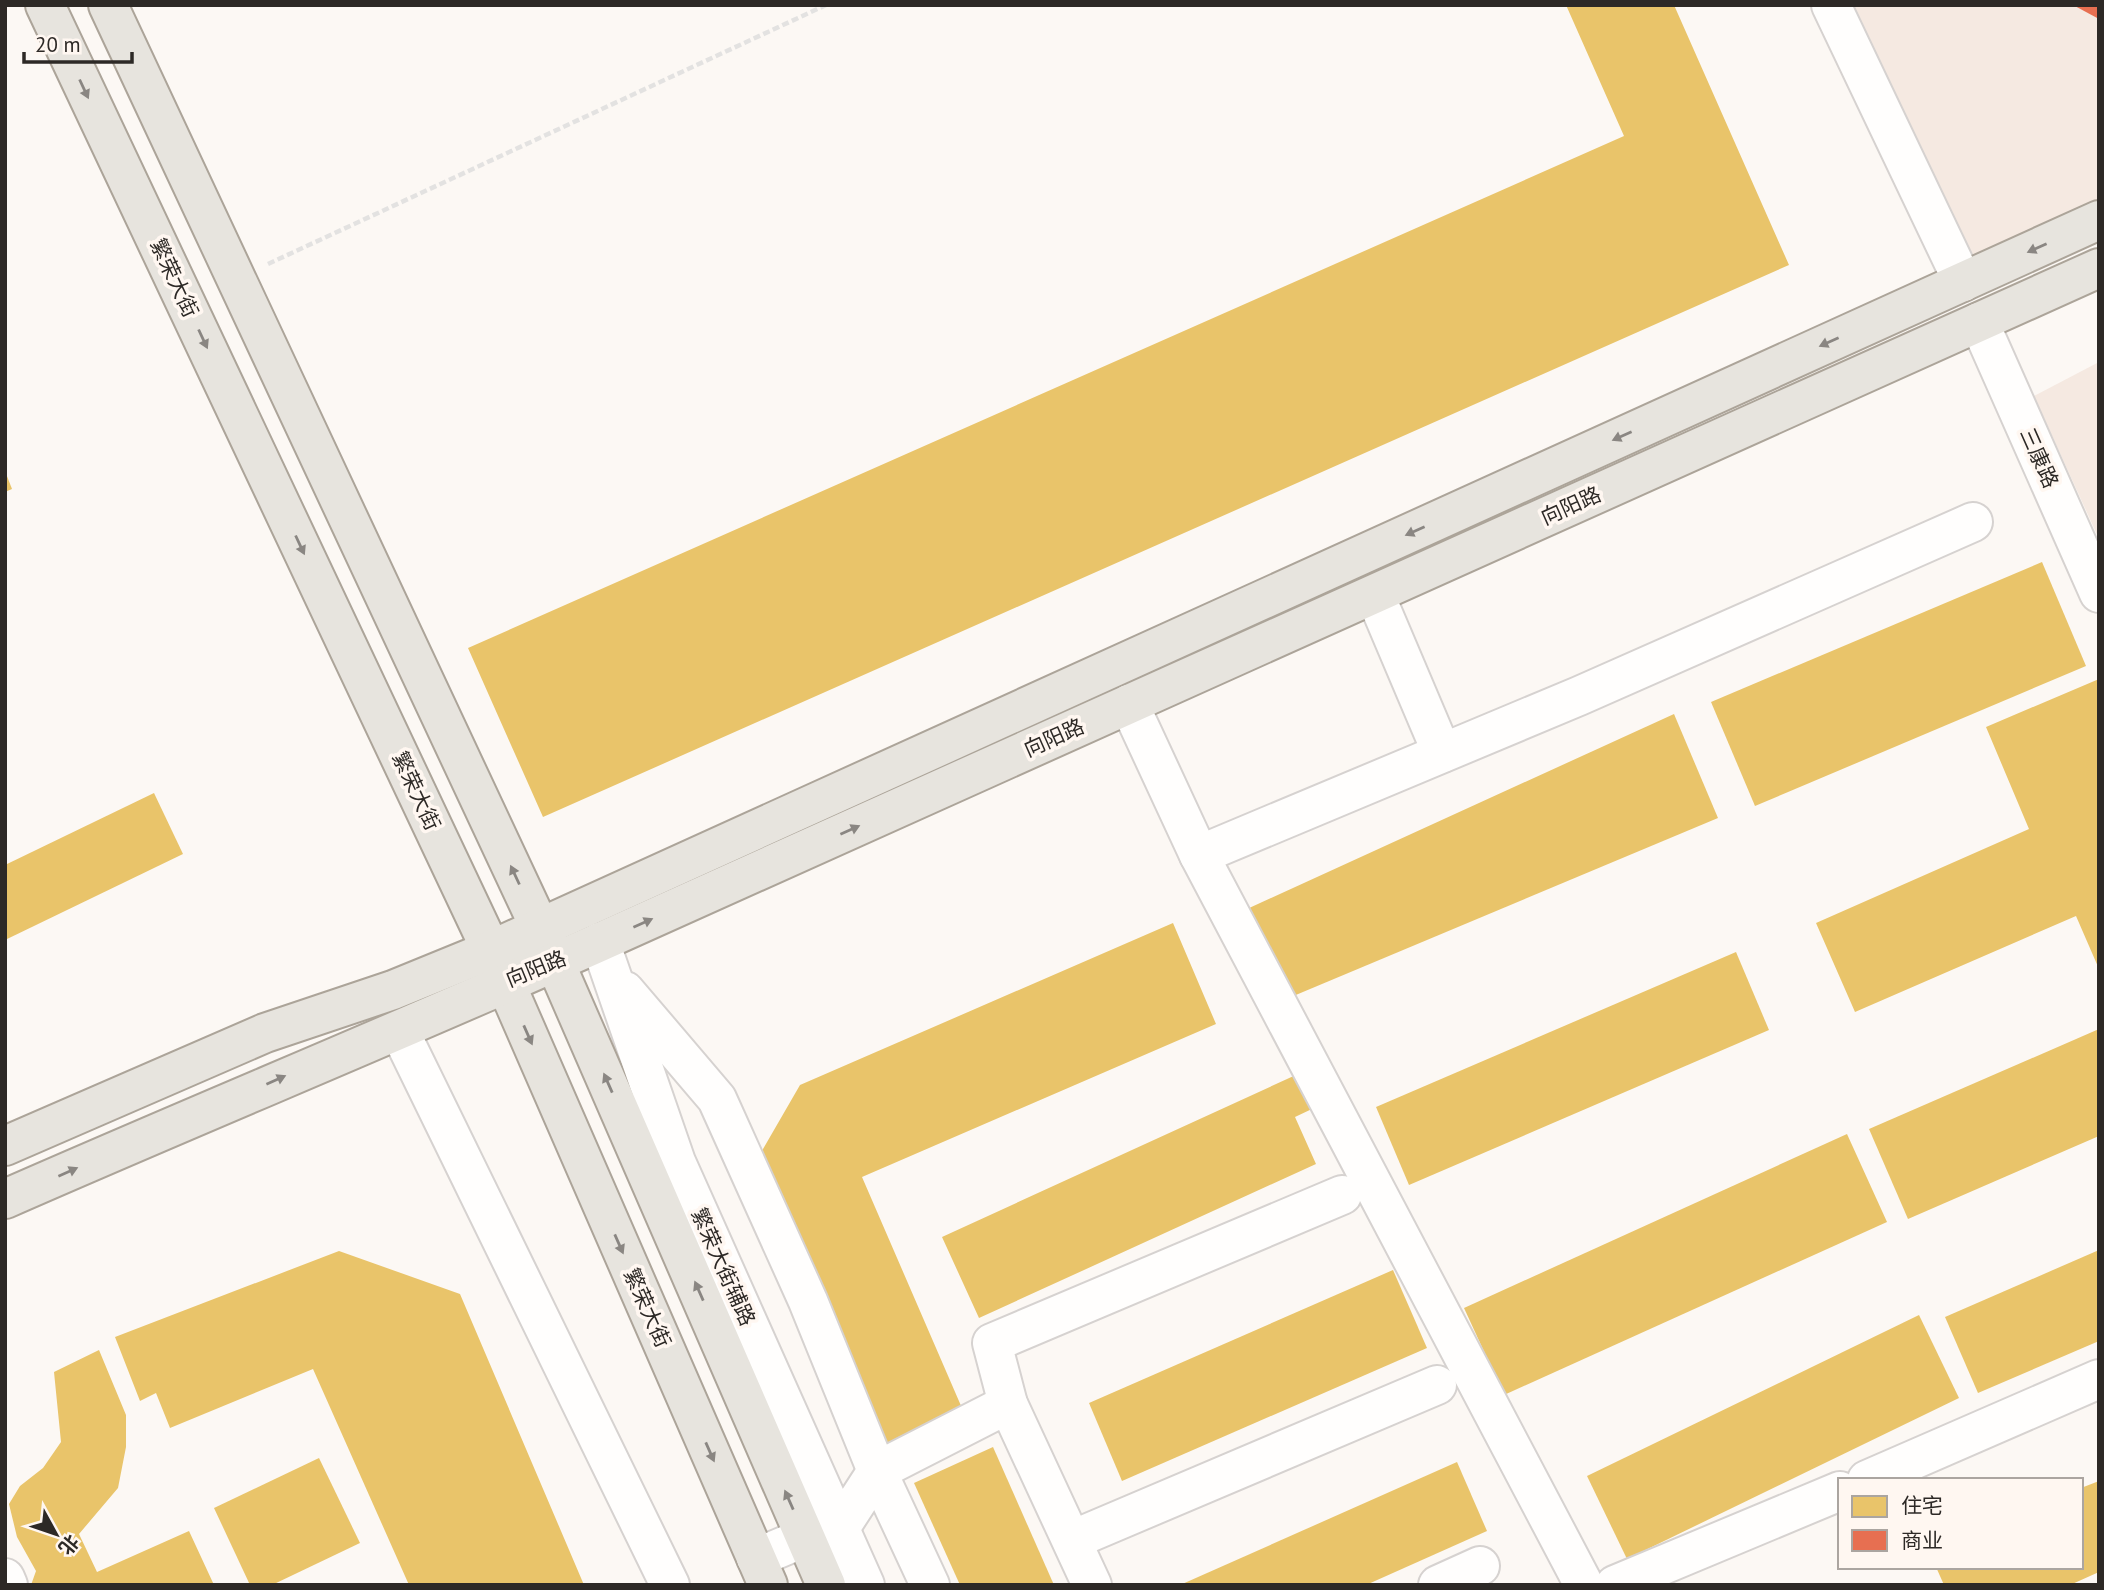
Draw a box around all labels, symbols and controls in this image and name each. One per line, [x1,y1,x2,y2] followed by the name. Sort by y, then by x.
[24,21,133,65] scale bar
[35,31,81,58] text: 20 m
[79,79,90,99] one-way arrow
[144,234,204,322] street label: 繁荣大街
[2026,243,2047,254] one-way arrow
[197,329,208,349] one-way arrow
[1819,337,1840,348] one-way arrow
[2014,424,2065,492] street label: 三康路
[1612,431,1633,442] one-way arrow
[1537,480,1605,531] street label: 向阳路
[1405,525,1425,536] one-way arrow
[294,535,306,555] one-way arrow
[1020,712,1088,763] street label: 向阳路
[386,747,446,835] street label: 繁荣大街
[840,824,860,836] one-way arrow
[510,864,521,885] one-way arrow
[632,917,653,928] one-way arrow
[502,944,570,993] street label: 向阳路
[522,1025,534,1045] one-way arrow
[602,1072,613,1093] one-way arrow
[266,1074,286,1086] one-way arrow
[58,1166,79,1177] one-way arrow
[685,1204,761,1330] street label: 繁荣大街辅路
[613,1234,625,1254] one-way arrow
[618,1264,677,1352] street label: 繁荣大街
[693,1280,704,1301] one-way arrow
[705,1442,716,1463] one-way arrow
[1838,1478,2083,1569] legend
[783,1489,794,1510] one-way arrow
[1901,1492,1943,1519] text: 住宅
[21,1499,91,1569] north arrow
[1901,1527,1943,1554] text: 商业
[54,1530,84,1560] text: 北

